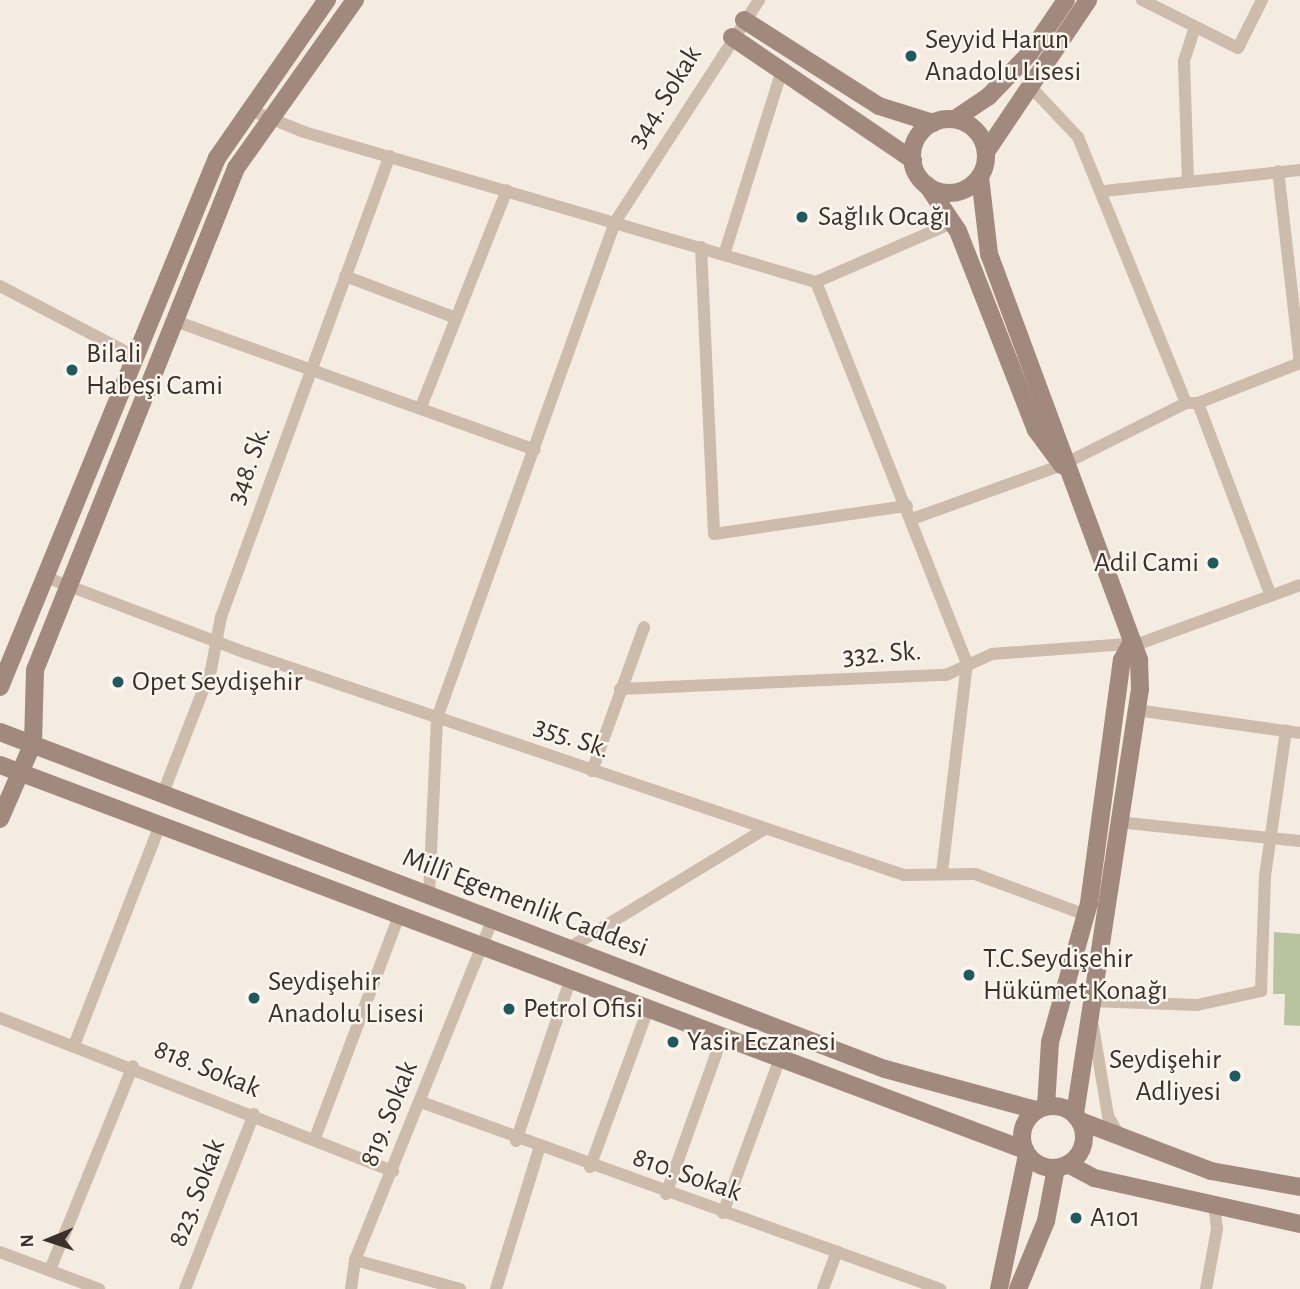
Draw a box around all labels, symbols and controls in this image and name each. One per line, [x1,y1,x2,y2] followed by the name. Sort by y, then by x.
[925,23,1081,89] place label: Seyyid Harun Anadolu Lisesi
[621,40,709,154] street label: 344. Sokak
[903,48,919,64] marker: Seyyid Harun Anadolu Lisesi
[818,200,950,234] place label: Sağlık Ocağı
[792,207,812,227] marker: Sağlık Ocağı
[86,337,223,403] place label: Bilali Habeşi Cami
[64,362,80,378] marker: Bilali Habeşi Cami
[219,421,279,509] street label: 348. Sk.
[1094,546,1199,580] place label: Adil Cami
[1205,555,1221,571] marker: Adil Cami
[841,634,923,674] street label: 332. Sk.
[132,665,303,699] place label: Opet Seydişehir
[110,674,126,690] marker: Opet Seydişehir
[530,709,614,767] street label: 355. Sk.
[397,841,653,965] street label: Millî Egemenlik Caddesi
[983,942,1168,1008] place label: T.C.Seydişehir Hükümet Konağı
[268,965,424,1031] place label: Seydişehir Anadolu Lisesi
[961,967,977,983] marker: T.C.Seydişehir Hükümet Konağı
[246,990,262,1006] marker: Seydişehir Anadolu Lisesi
[523,992,643,1026] place label: Petrol Ofisi
[501,1001,517,1017] marker: Petrol Ofisi
[687,1025,836,1059] place label: Yasir Eczanesi
[149,1033,265,1105] street label: 818. Sokak
[665,1034,681,1050] marker: Yasir Eczanesi
[1109,1043,1221,1109] place label: Seydişehir Adliyesi
[353,1056,425,1172] street label: 819. Sokak
[1227,1068,1243,1084] marker: Seydişehir Adliyesi
[161,1134,233,1252] street label: 823. Sokak
[628,1141,746,1209] street label: 810. Sokak
[1090,1201,1140,1235] place label: A101
[14,1205,84,1275] north arrow
[1068,1210,1084,1226] marker: A101
[18,1234,37,1248] text: N

